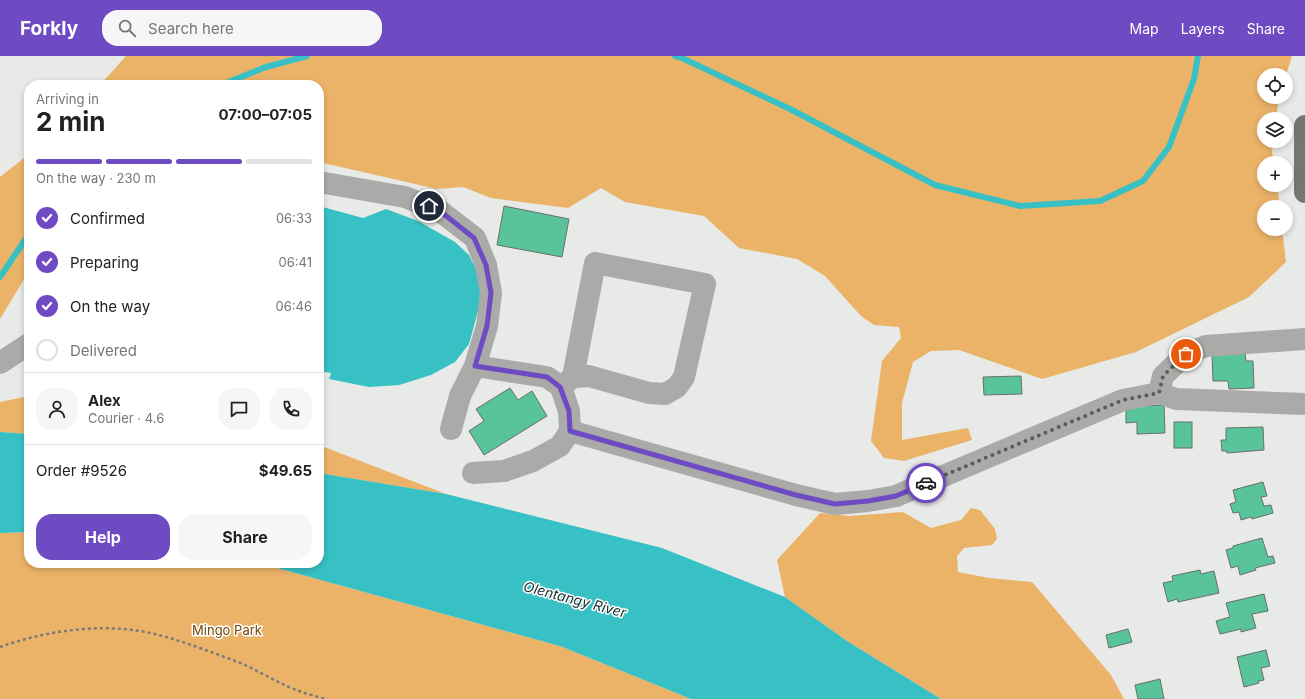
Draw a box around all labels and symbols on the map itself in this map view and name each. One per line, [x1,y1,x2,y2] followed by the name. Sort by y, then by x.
[412,189,446,223] pin
[1169,337,1203,371] pin
[906,463,946,503] courier
[522,577,629,621] water label: Olentangy River
[192,622,262,638] park label: Mingo Park

